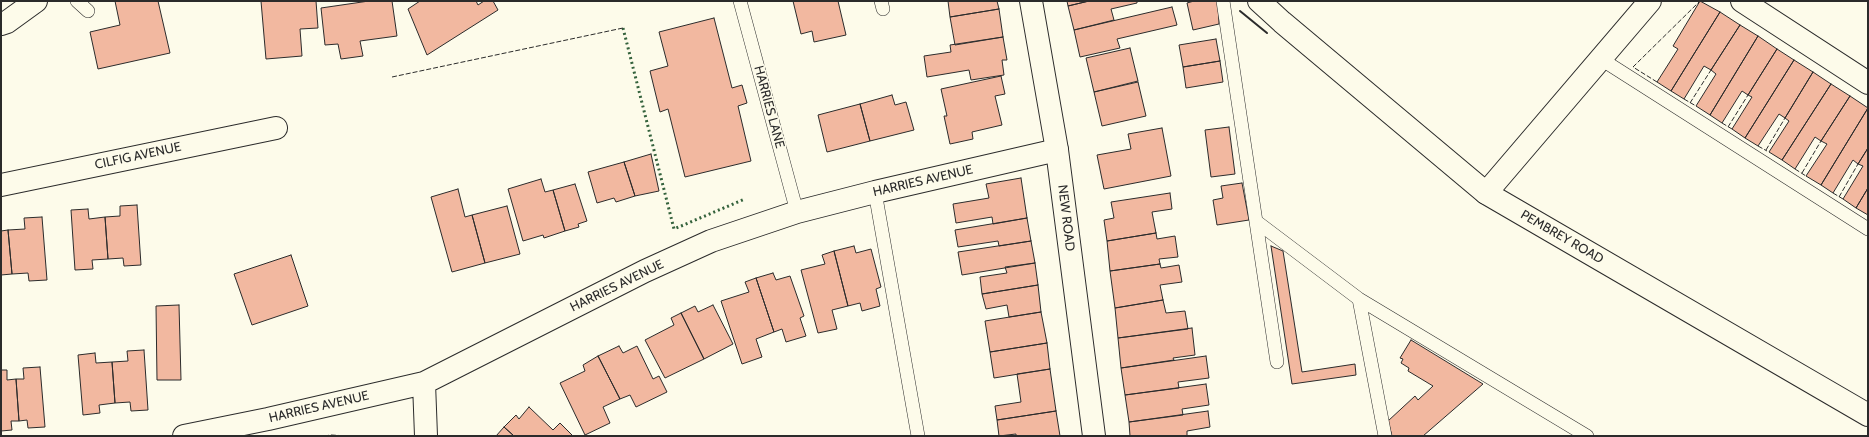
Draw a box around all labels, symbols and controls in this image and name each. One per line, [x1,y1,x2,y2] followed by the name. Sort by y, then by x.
[750,64,788,150] street label: HARRIES LANE
[93,139,183,173] street label: CILFIG AVENUE
[871,162,975,200] street label: HARRIES AVENUE
[1054,184,1078,252] street label: NEW ROAD
[1518,207,1606,267] street label: PEMBREY ROAD
[568,257,666,315] street label: HARRIES AVENUE
[267,388,371,426] street label: HARRIES AVENUE

